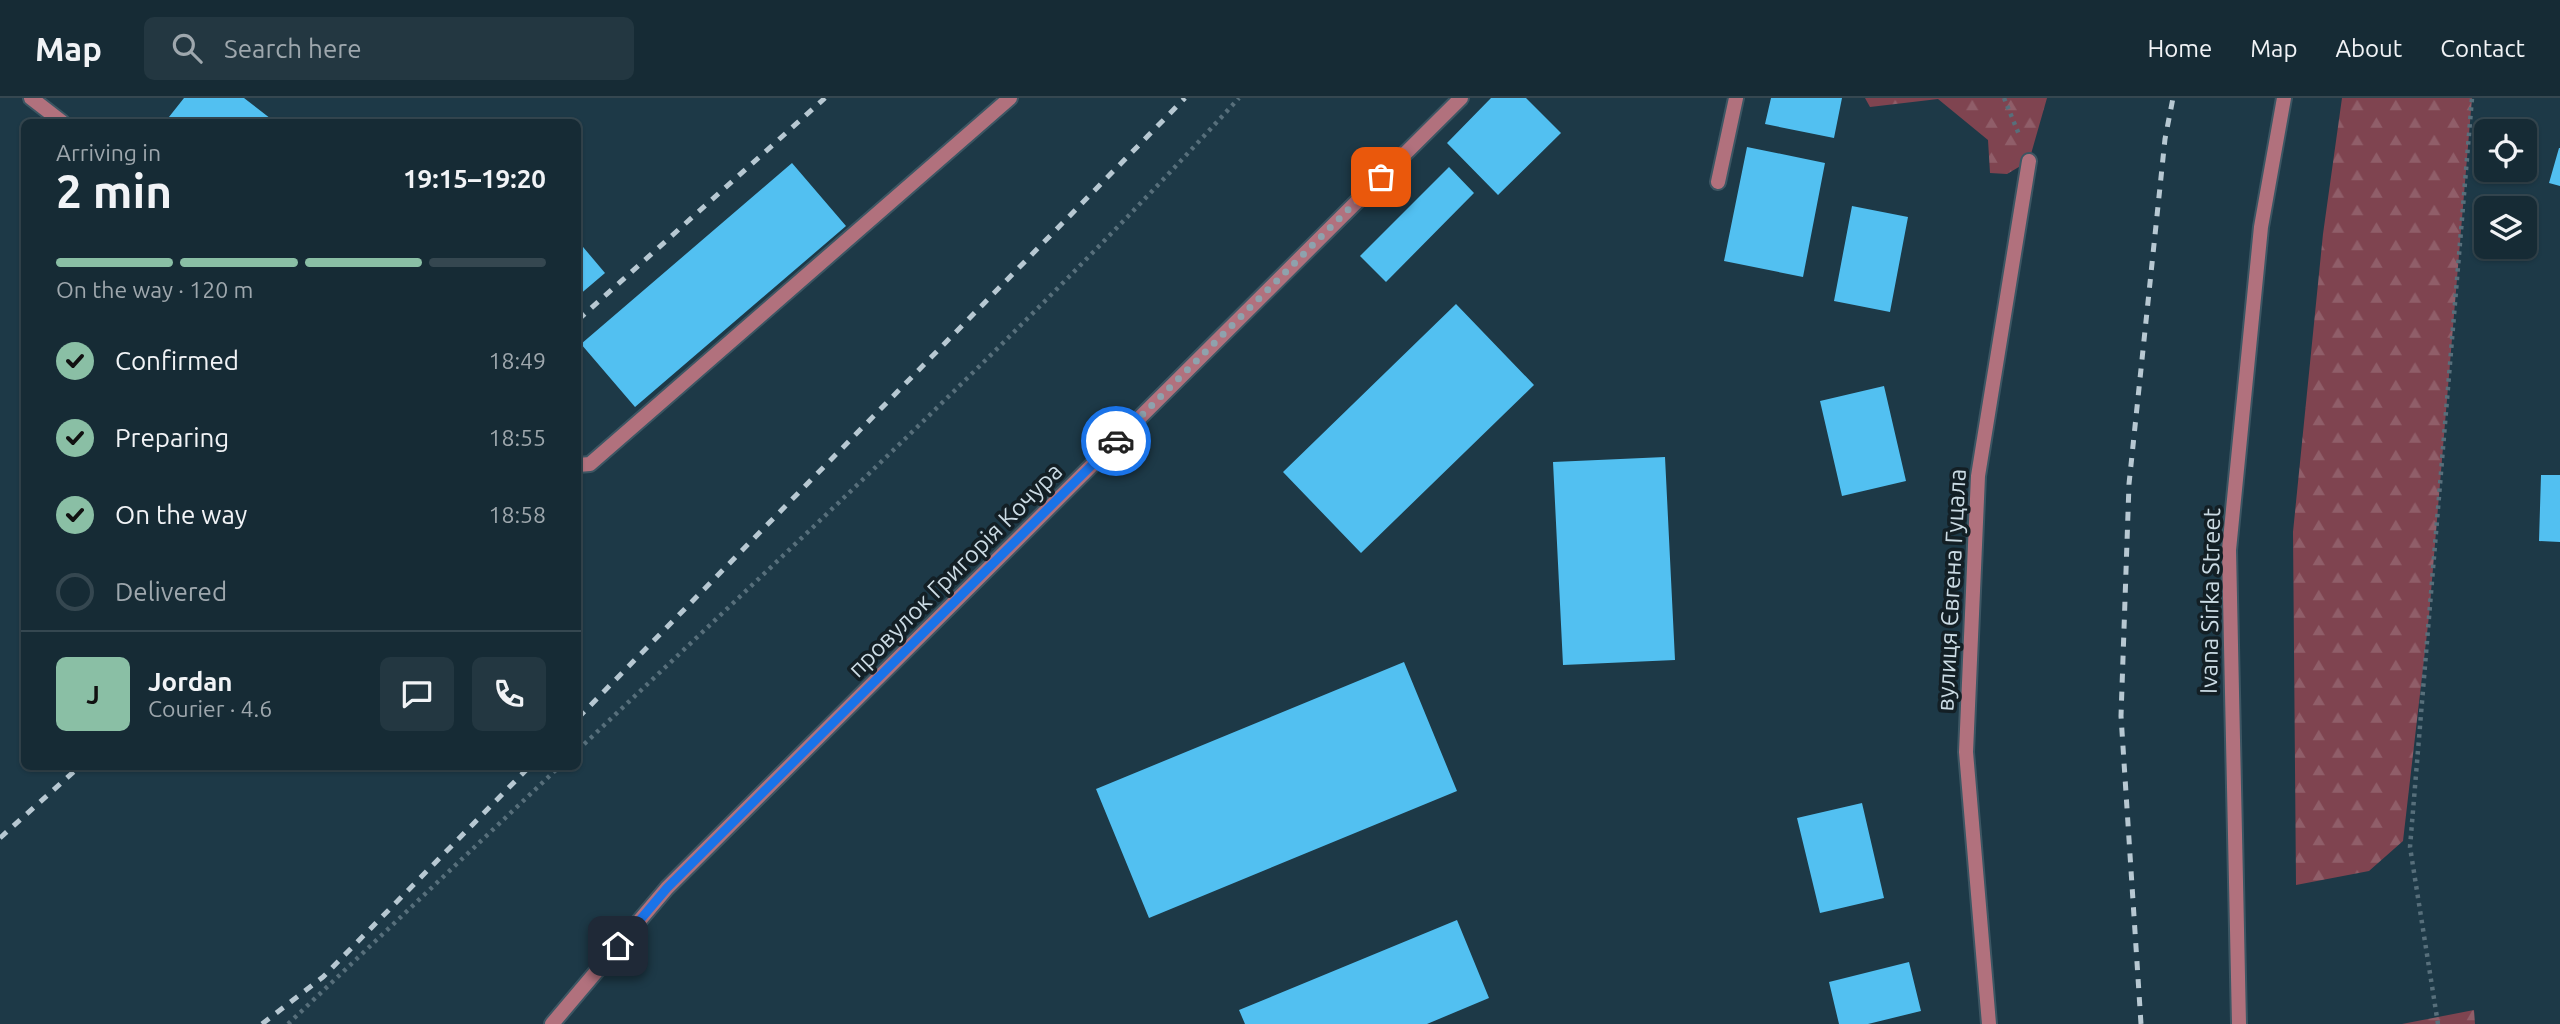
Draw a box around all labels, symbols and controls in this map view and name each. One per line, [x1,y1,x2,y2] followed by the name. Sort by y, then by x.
[144,17,634,80] search box
[168,29,206,67] icon: search
[35,30,102,67] text: Map
[224,34,362,63] text: Search here
[2147,35,2212,62] text: Home
[2250,35,2297,62] text: Map
[2335,35,2402,62] text: About
[2440,35,2525,62] text: Contact
[2474,119,2537,259] map controls
[2474,119,2537,182] button: locate
[56,140,161,165] text: Arriving in
[1351,147,1411,207] pin
[1362,158,1400,196] icon: bag
[403,164,546,193] text: 19:15–19:20
[56,165,172,217] text: 2 min
[2474,196,2537,259] button: layers
[56,277,253,302] text: On the way · 120 m
[56,342,94,380] icon: check
[115,346,239,375] text: Confirmed
[488,348,546,373] text: 18:49
[1081,406,1151,476] courier
[56,419,94,457] icon: check
[1097,422,1135,460] icon: car
[115,423,229,452] text: Preparing
[488,425,546,450] text: 18:55
[842,457,1068,683] street label: провулок Григорія Кочура
[1931,468,1971,712] street label: вулиця Євгена Гуцала
[56,496,94,534] icon: check
[115,500,247,529] text: On the way
[488,502,546,527] text: 18:58
[2195,507,2225,694] street label: Ivana Sirka Street
[115,577,227,606] text: Delivered
[380,657,454,731] button: chat
[472,657,546,731] button: phone
[148,667,233,696] text: Jordan
[86,680,100,709] text: J
[148,696,272,721] text: Courier · 4.6
[588,916,648,976] pin
[599,927,637,965] icon: home

